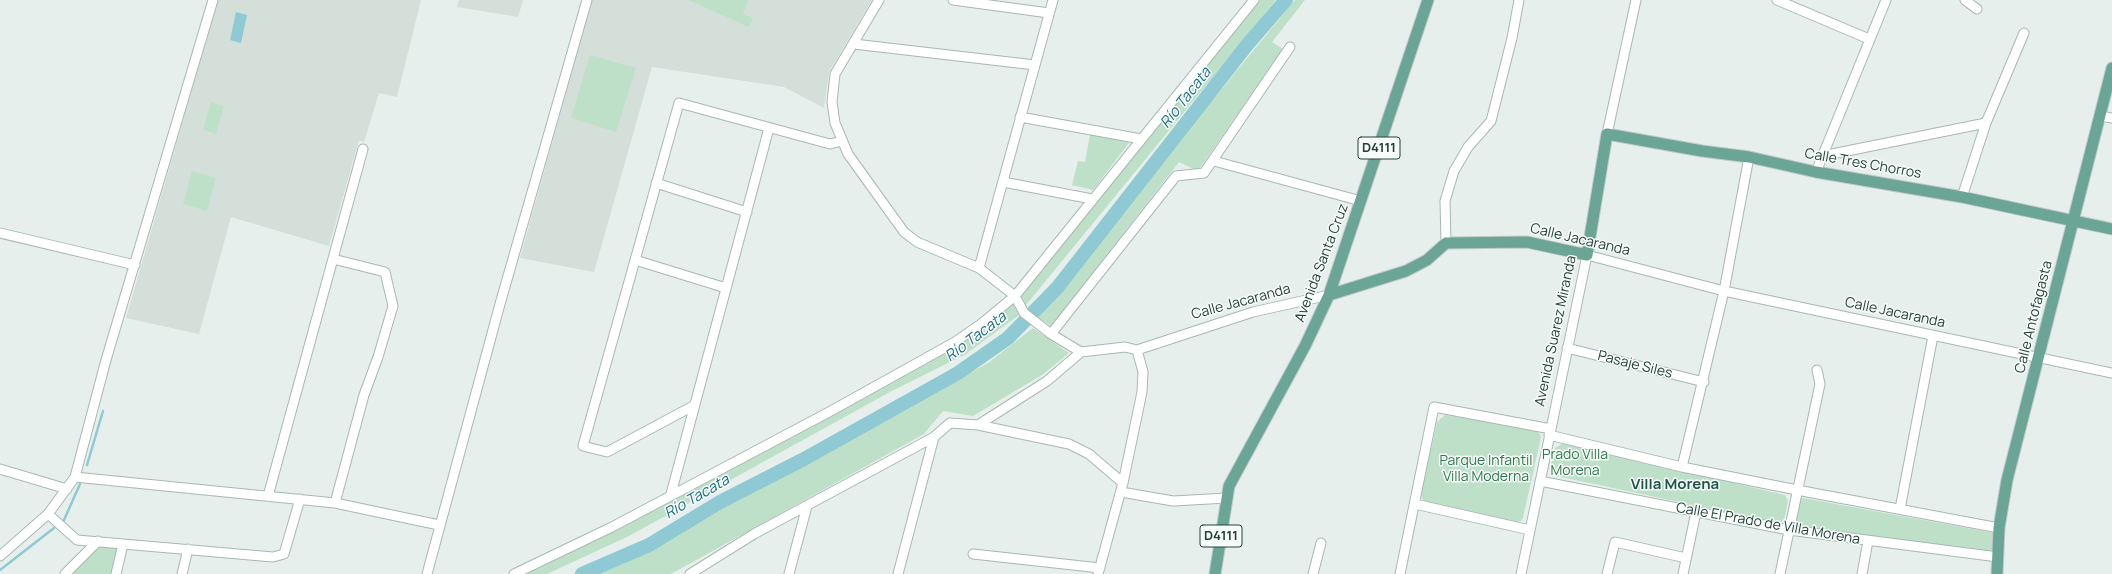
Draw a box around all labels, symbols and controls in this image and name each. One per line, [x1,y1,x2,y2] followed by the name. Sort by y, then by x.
[1157,64,1215,132] water label: Río Tacata
[1358,137,1400,159] road number: D4111
[1803,145,1923,183] street label: Calle Tres Chorros
[1292,202,1352,324] street label: Avenida Santa Cruz
[1528,220,1632,260] street label: Calle Jacaranda
[1532,254,1580,408] street label: Avenida Suarez Miranda
[2012,259,2056,375] street label: Calle Antofagasta
[1190,281,1292,323] street label: Calle Jacaranda
[1843,294,1947,332] street label: Calle Jacaranda
[942,308,1010,366] water label: Río Tacata
[1596,348,1674,382] street label: Pasaje Siles
[1542,447,1608,480] park label: Prado Villa Morena
[1439,453,1533,486] park label: Parque Infantil Villa Moderna
[661,471,733,523] water label: Río Tacata
[1631,476,1719,494] district label: Villa Morena
[1675,500,1861,548] street label: Calle El Prado de Villa Morena
[1200,525,1242,547] road number: D4111

